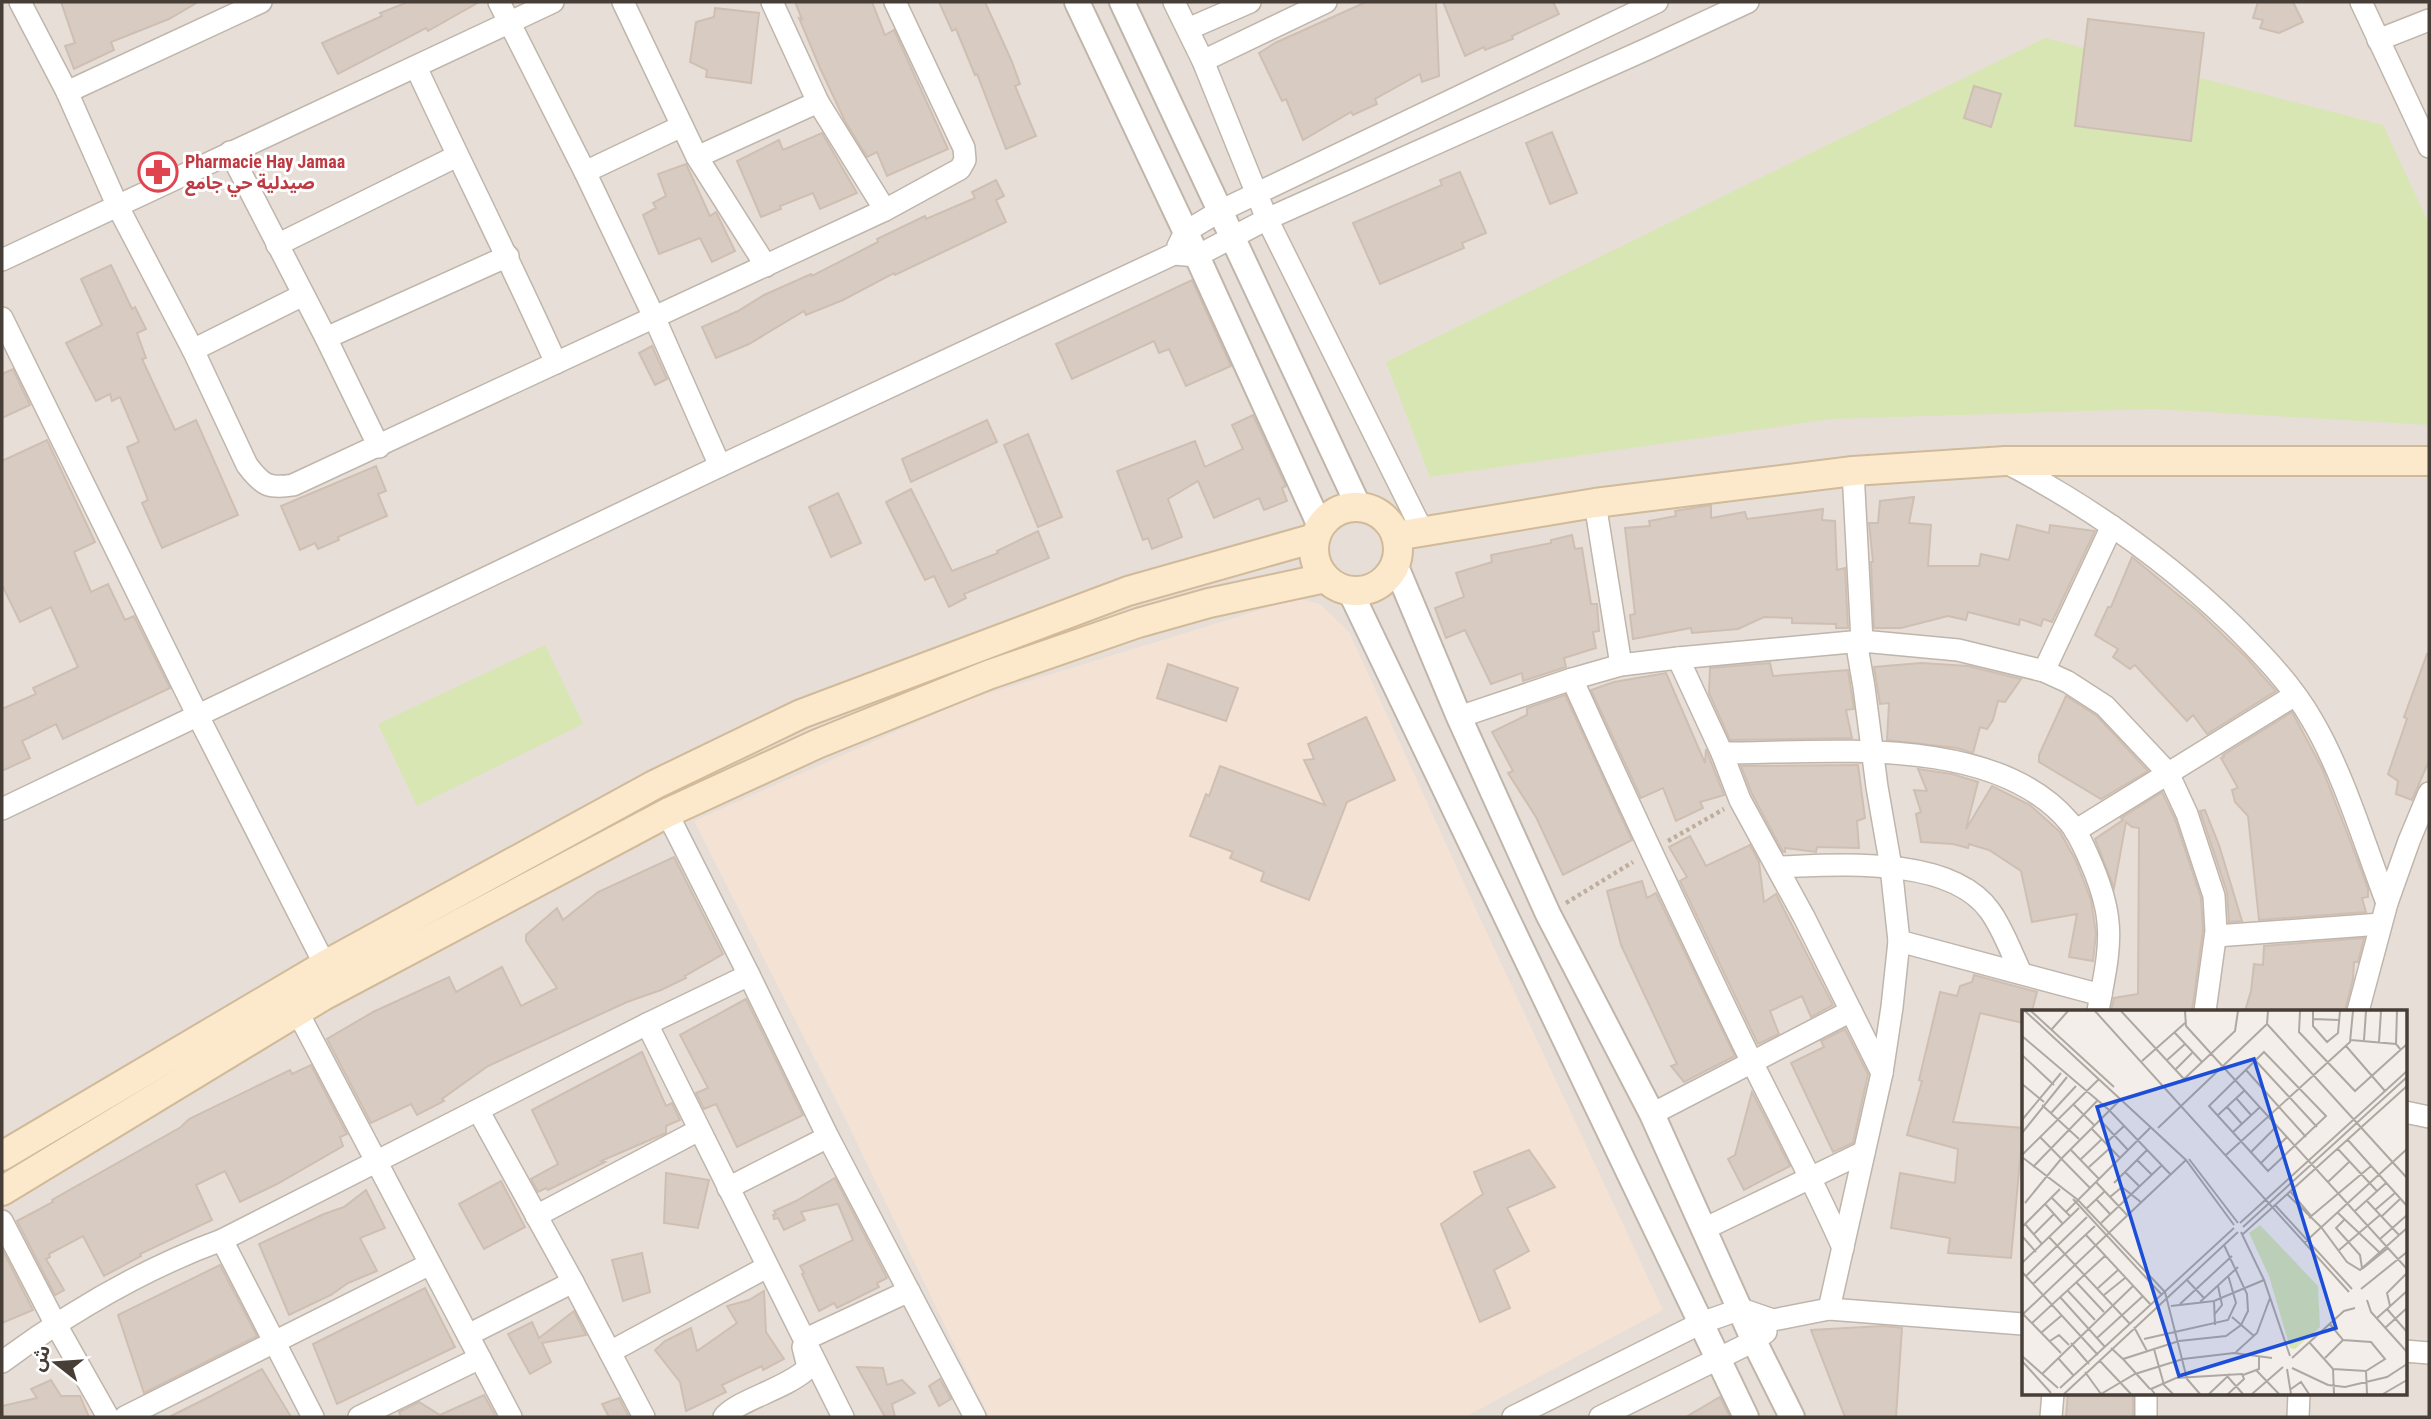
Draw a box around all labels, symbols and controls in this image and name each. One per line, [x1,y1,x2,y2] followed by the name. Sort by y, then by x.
[137,151,179,193] pharmacy icon: Pharmacie Hay Jamaa صيدلية حي جامع
[185,151,345,197] place label: Pharmacie Hay Jamaa صيدلية حي جامع
[2022,1010,2406,1394] inset map
[21,1328,91,1398] north arrow
[25,1342,55,1374] text: ش

